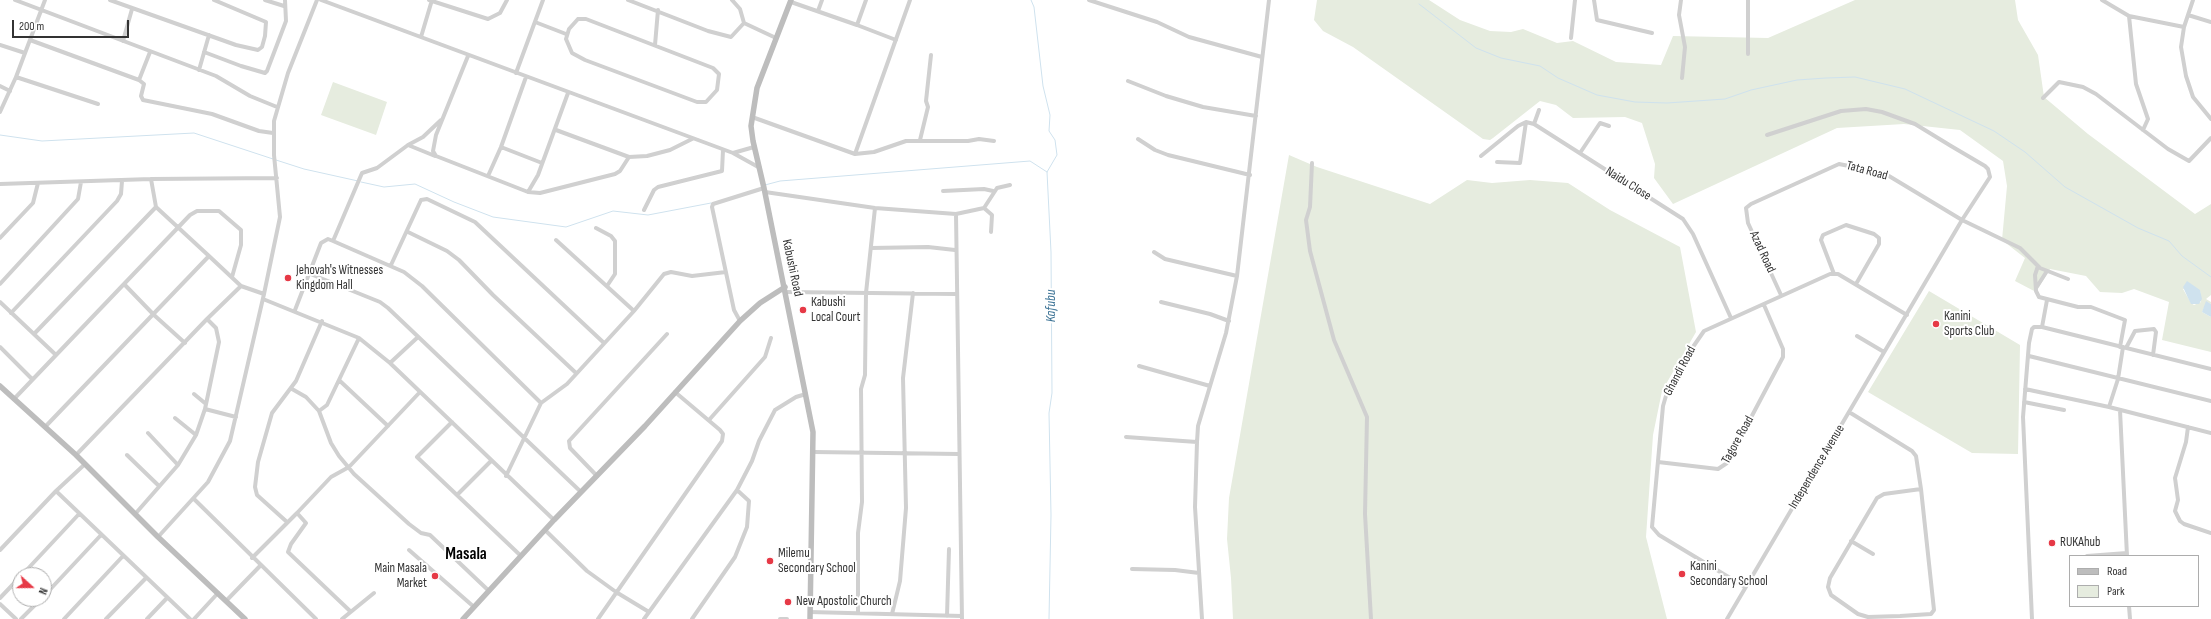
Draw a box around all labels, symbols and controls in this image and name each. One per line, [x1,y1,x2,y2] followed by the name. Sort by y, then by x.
[14,12,131,38] scale bar
[19,19,44,34] text: 200 m
[1845,158,1889,184] street label: Tata Road
[1602,164,1654,204] street label: Naidu Close
[1746,229,1778,275] street label: Azad Road
[778,238,806,298] street label: Kabushi Road
[296,263,383,294] place label: Jehovah's Witnesses Kingdom Hall
[283,273,293,283] marker: Jehovah's Witnesses Kingdom Hall
[1043,290,1059,322] water label: Kafubu
[811,295,860,326] place label: Kabushi Local Court
[798,305,808,315] marker: Kabushi Local Court
[1944,309,1994,340] place label: Kanini Sports Club
[1931,319,1941,329] marker: Kanini Sports Club
[1660,343,1700,399] street label: Ghandi Road
[1718,413,1758,467] street label: Tagore Road
[1786,422,1848,512] street label: Independence Avenue
[2060,535,2100,551] place label: RUKAhub
[2047,538,2057,548] marker: RUKAhub
[445,545,487,565] district label: Masala
[778,546,856,577] place label: Milemu Secondary School
[2069,555,2199,607] legend
[765,556,775,566] marker: Milemu Secondary School
[1690,559,1768,590] place label: Kanini Secondary School
[374,561,427,592] place label: Main Masala Market
[2107,564,2127,579] text: Road
[12,567,52,607] north arrow
[1677,569,1687,579] marker: Kanini Secondary School
[430,571,440,581] marker: Main Masala Market
[2107,584,2125,599] text: Park
[36,586,50,596] text: N
[796,594,892,610] place label: New Apostolic Church
[783,597,793,607] marker: New Apostolic Church

